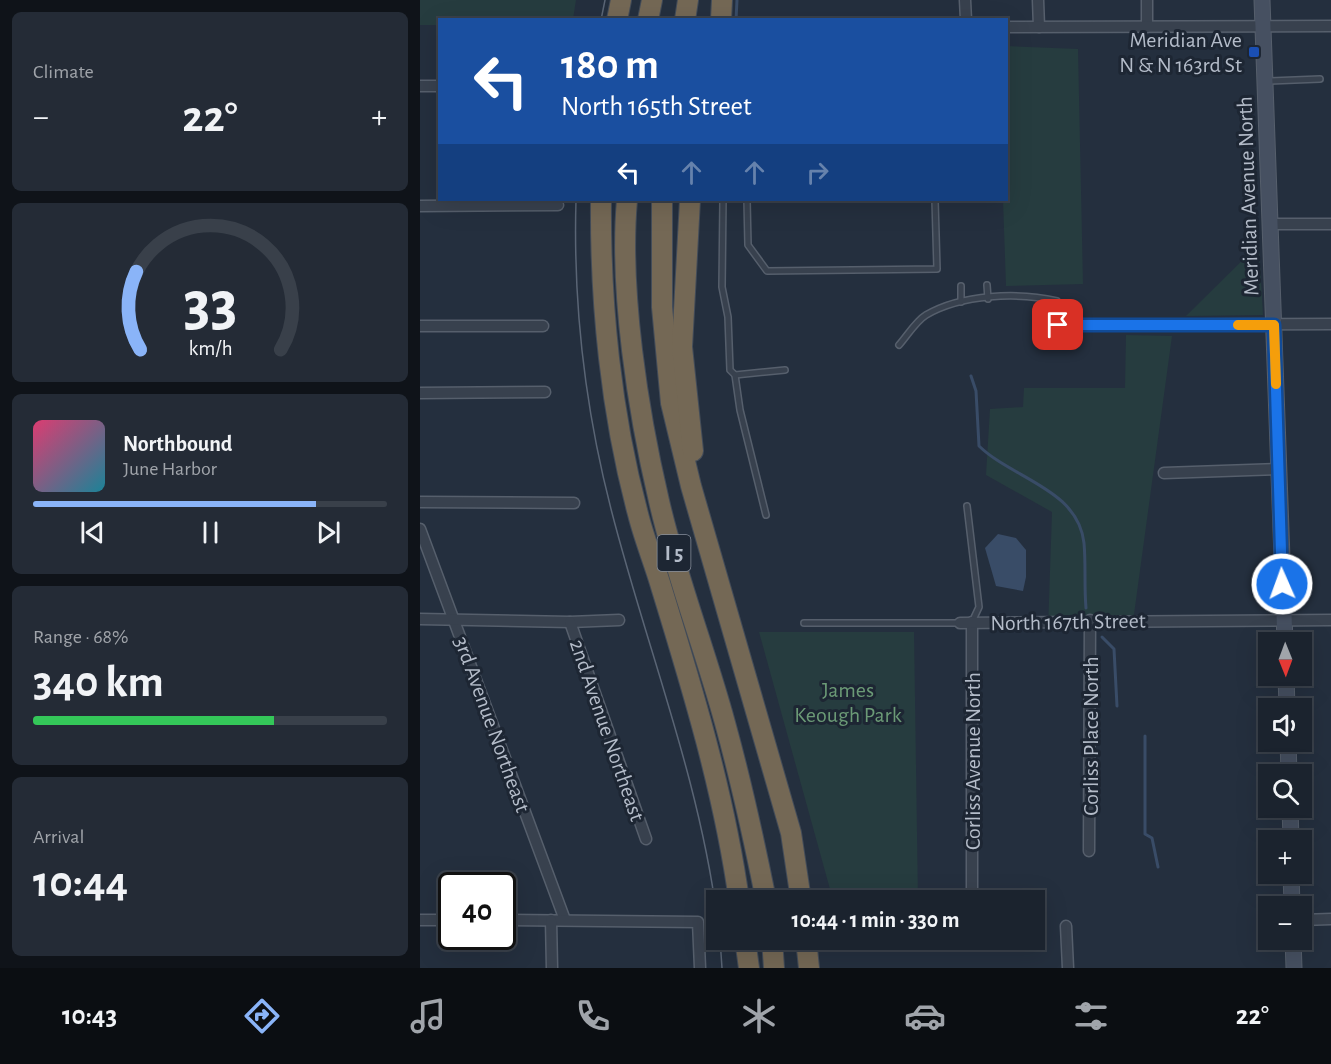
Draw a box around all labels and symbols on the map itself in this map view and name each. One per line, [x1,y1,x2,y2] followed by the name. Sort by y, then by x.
[1119,29,1242,76] place label: Meridian Ave N & N 163rd St
[1247,45,1261,59] marker: Meridian Ave N & N 163rd St
[1234,96,1262,296] street label: Meridian Avenue North
[1032,299,1083,350] pin
[658,535,690,571] road number: I 5
[1250,552,1314,616] position arrow
[990,610,1146,634] street label: North 167th Street
[1258,632,1312,686] north arrow
[450,634,534,815] street label: 3rd Avenue Northeast
[566,637,648,824] street label: 2nd Avenue Northeast
[1080,656,1102,816] street label: Corliss Place North
[962,672,984,850] street label: Corliss Avenue North
[794,679,902,726] park label: James Keough Park
[438,872,516,950] speed limit sign: 40

